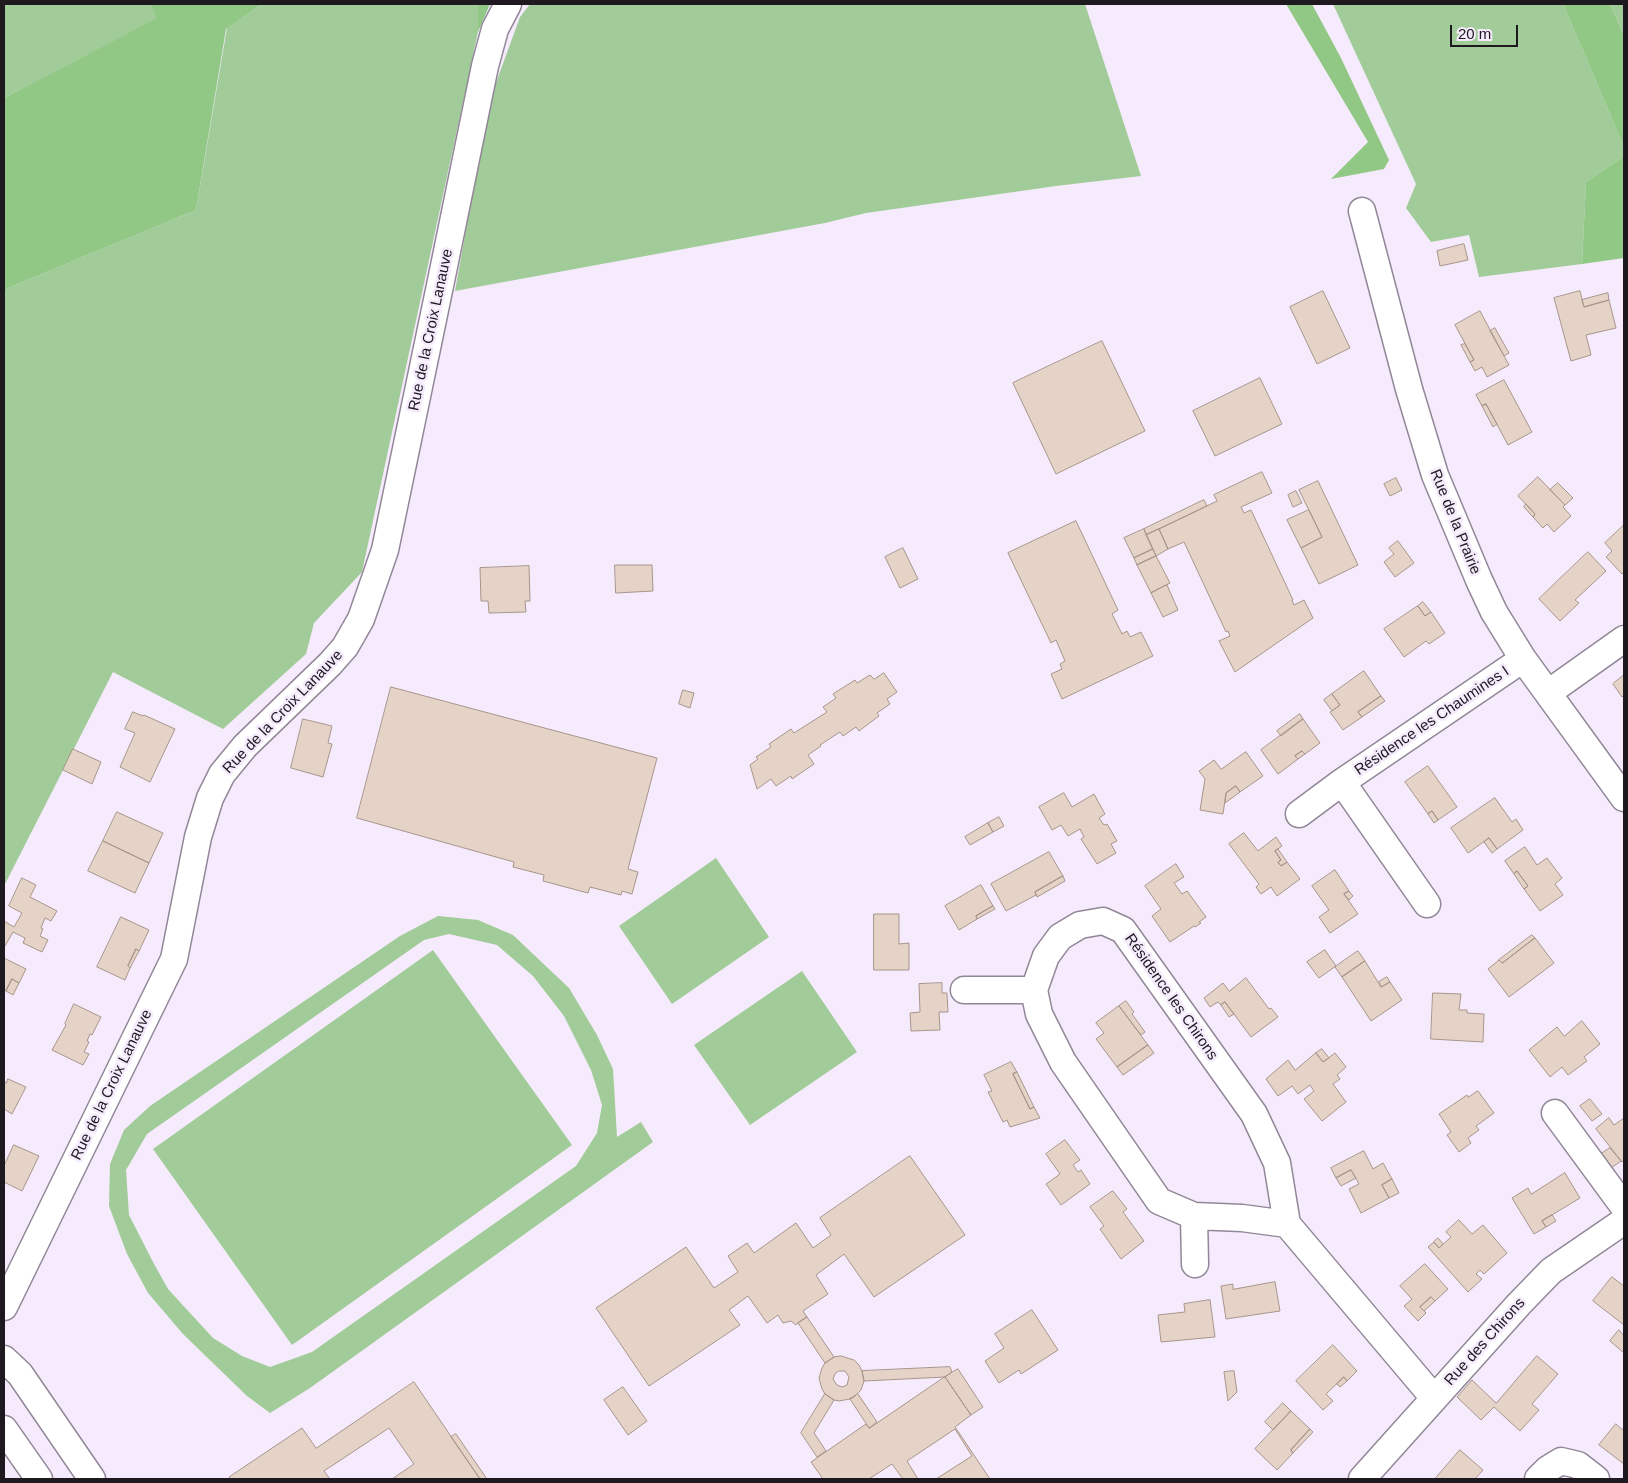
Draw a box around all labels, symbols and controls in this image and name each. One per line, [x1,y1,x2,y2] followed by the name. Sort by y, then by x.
[1453,15,1520,47] scale bar
[1458,25,1491,42] text: 20 m
[405,247,457,413] street label: Rue de la Croix Lanauve
[1426,467,1484,577] street label: Rue de la Prairie
[219,646,347,778] street label: Rue de la Croix Lanauve
[1351,662,1513,780] street label: Résidence les Chaumines I
[1121,930,1221,1064] street label: Résidence les Chirons
[68,1007,156,1163] street label: Rue de la Croix Lanauve
[1441,1294,1529,1390] street label: Rue des Chirons

